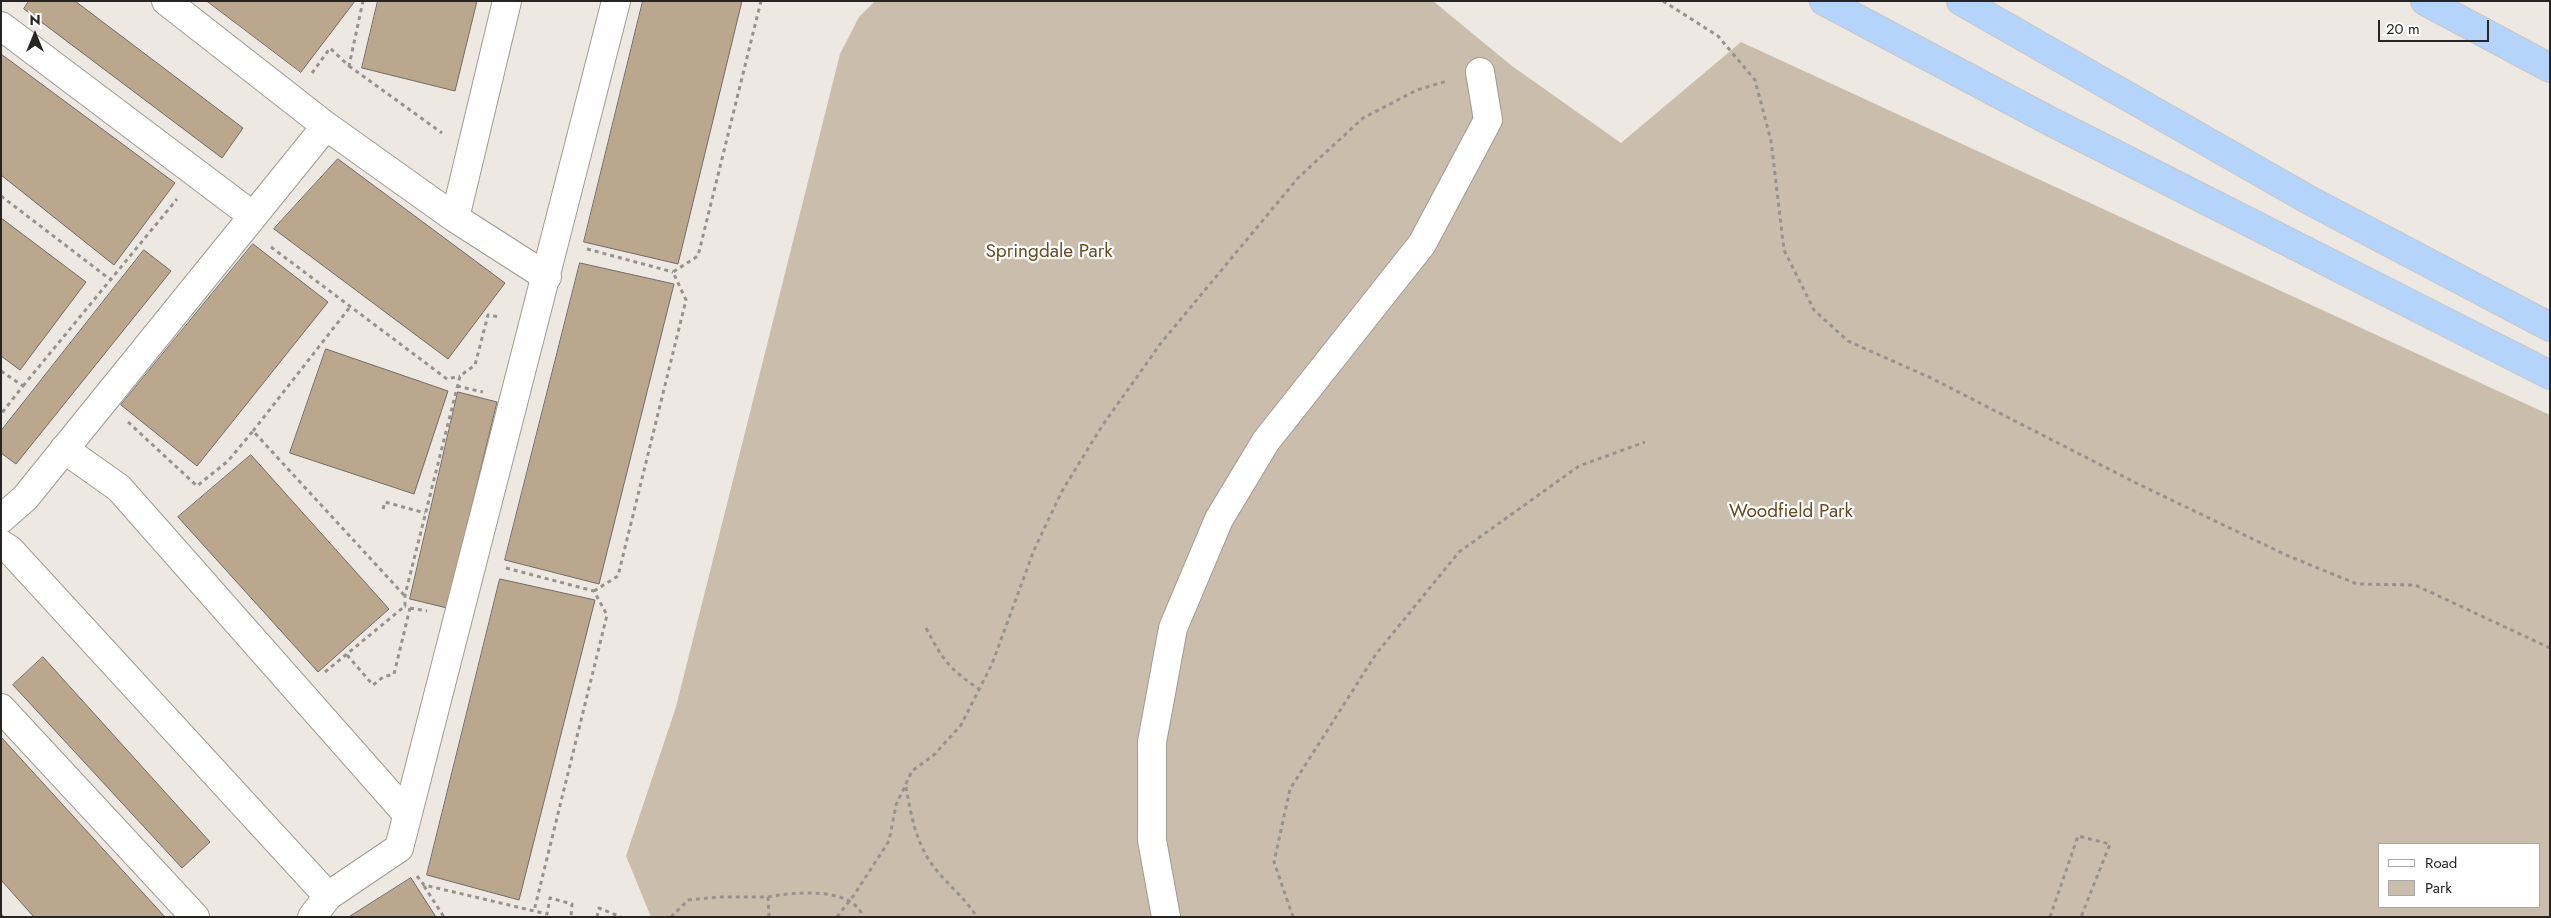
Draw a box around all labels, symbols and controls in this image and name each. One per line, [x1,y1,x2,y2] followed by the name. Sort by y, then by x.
[10,10,60,60] north arrow
[29,10,41,30] text: N
[2381,10,2492,42] scale bar
[2386,18,2420,40] text: 20 m
[985,241,1113,263] park label: Springdale Park
[1729,501,1853,523] park label: Woodfield Park
[2378,843,2541,908] legend
[2425,852,2457,874] text: Road
[2425,877,2452,899] text: Park

